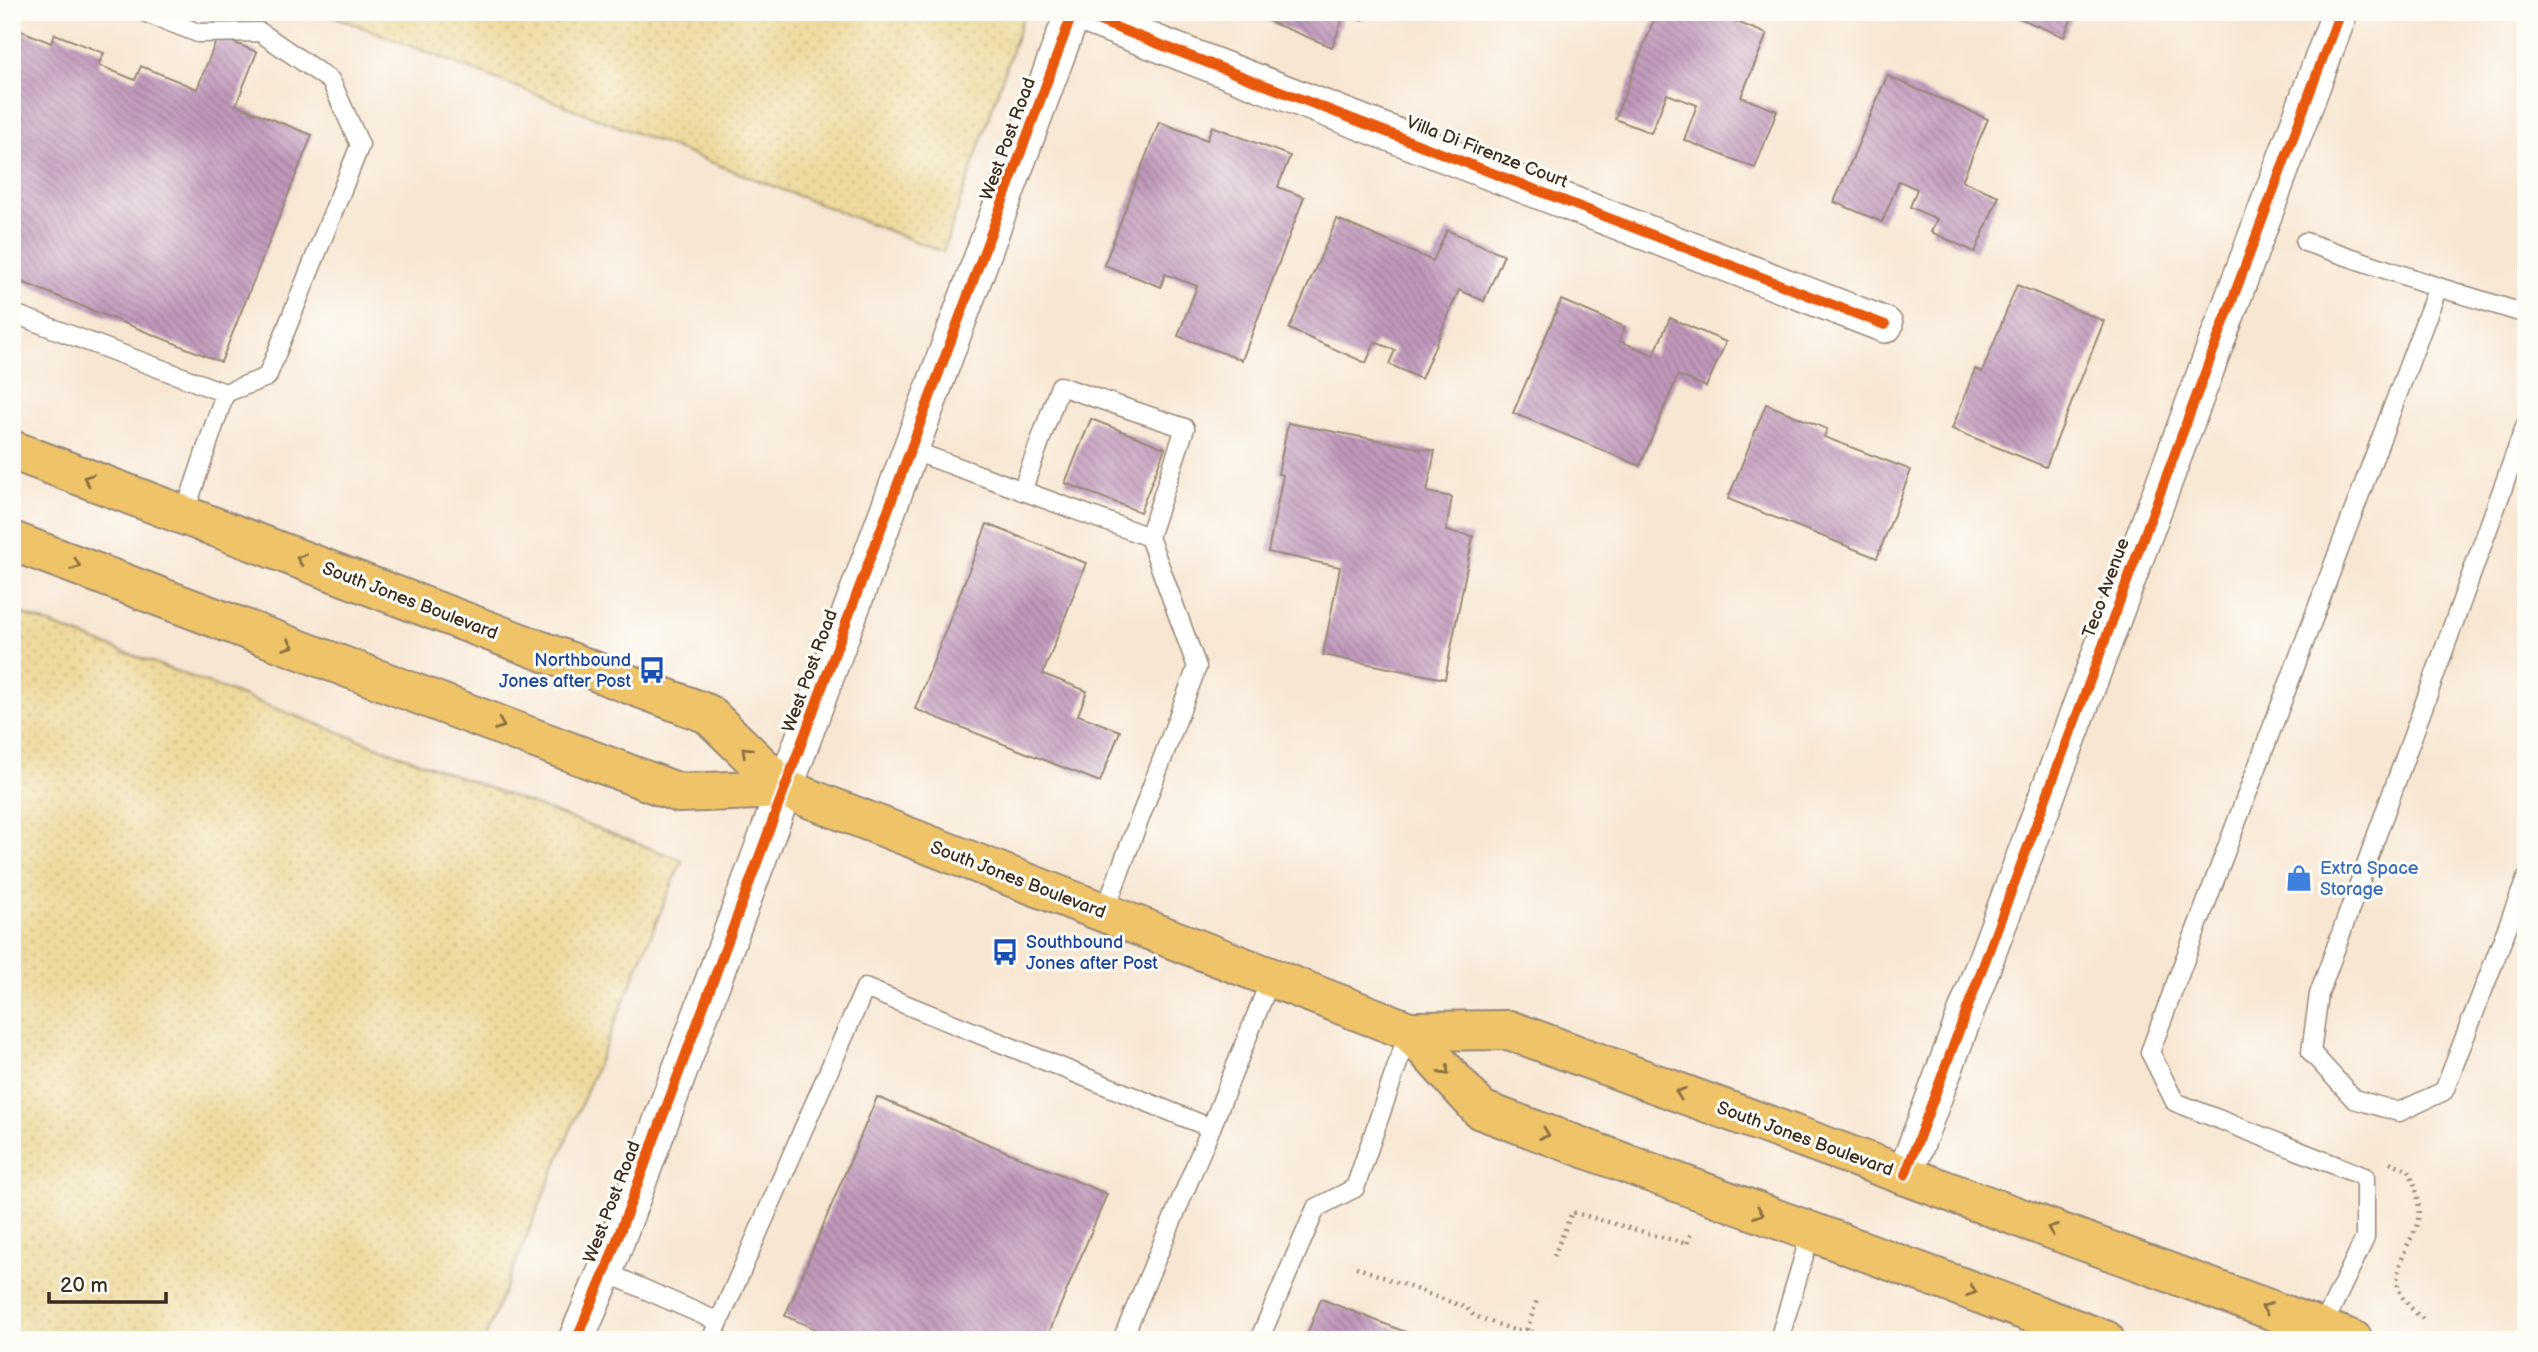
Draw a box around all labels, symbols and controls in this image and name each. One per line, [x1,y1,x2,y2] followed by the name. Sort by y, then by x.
[976,75,1040,203] street label: West Post Road
[1403,111,1571,193] street label: Villa Di Firenze Court
[83,473,95,487] one-way arrow
[2078,535,2134,641] street label: Teco Avenue
[295,554,307,568] one-way arrow
[70,556,82,570] one-way arrow
[319,558,501,644] street label: South Jones Boulevard
[778,607,842,735] street label: West Post Road
[282,637,294,651] one-way arrow
[499,650,631,692] place label: Northbound Jones after Post
[637,655,667,685] bus stop icon: Northbound Jones after Post
[493,717,505,731] one-way arrow
[742,747,755,760] one-way arrow
[927,837,1109,923] street label: South Jones Boulevard
[2320,858,2419,900] place label: Extra Space Storage
[2284,863,2314,893] shop icon: Extra Space Storage
[1026,932,1158,974] place label: Southbound Jones after Post
[990,937,1020,967] bus stop icon: Southbound Jones after Post
[1437,1063,1449,1076] one-way arrow
[1674,1087,1686,1101] one-way arrow
[1714,1097,1896,1181] street label: South Jones Boulevard
[1539,1126,1551,1140] one-way arrow
[579,1138,645,1266] street label: West Post Road
[1752,1204,1764,1218] one-way arrow
[2047,1224,2059,1238] one-way arrow
[49,1261,166,1305] scale bar
[60,1273,108,1298] text: 20 m
[1966,1283,1978,1297] one-way arrow
[2260,1302,2272,1316] one-way arrow

